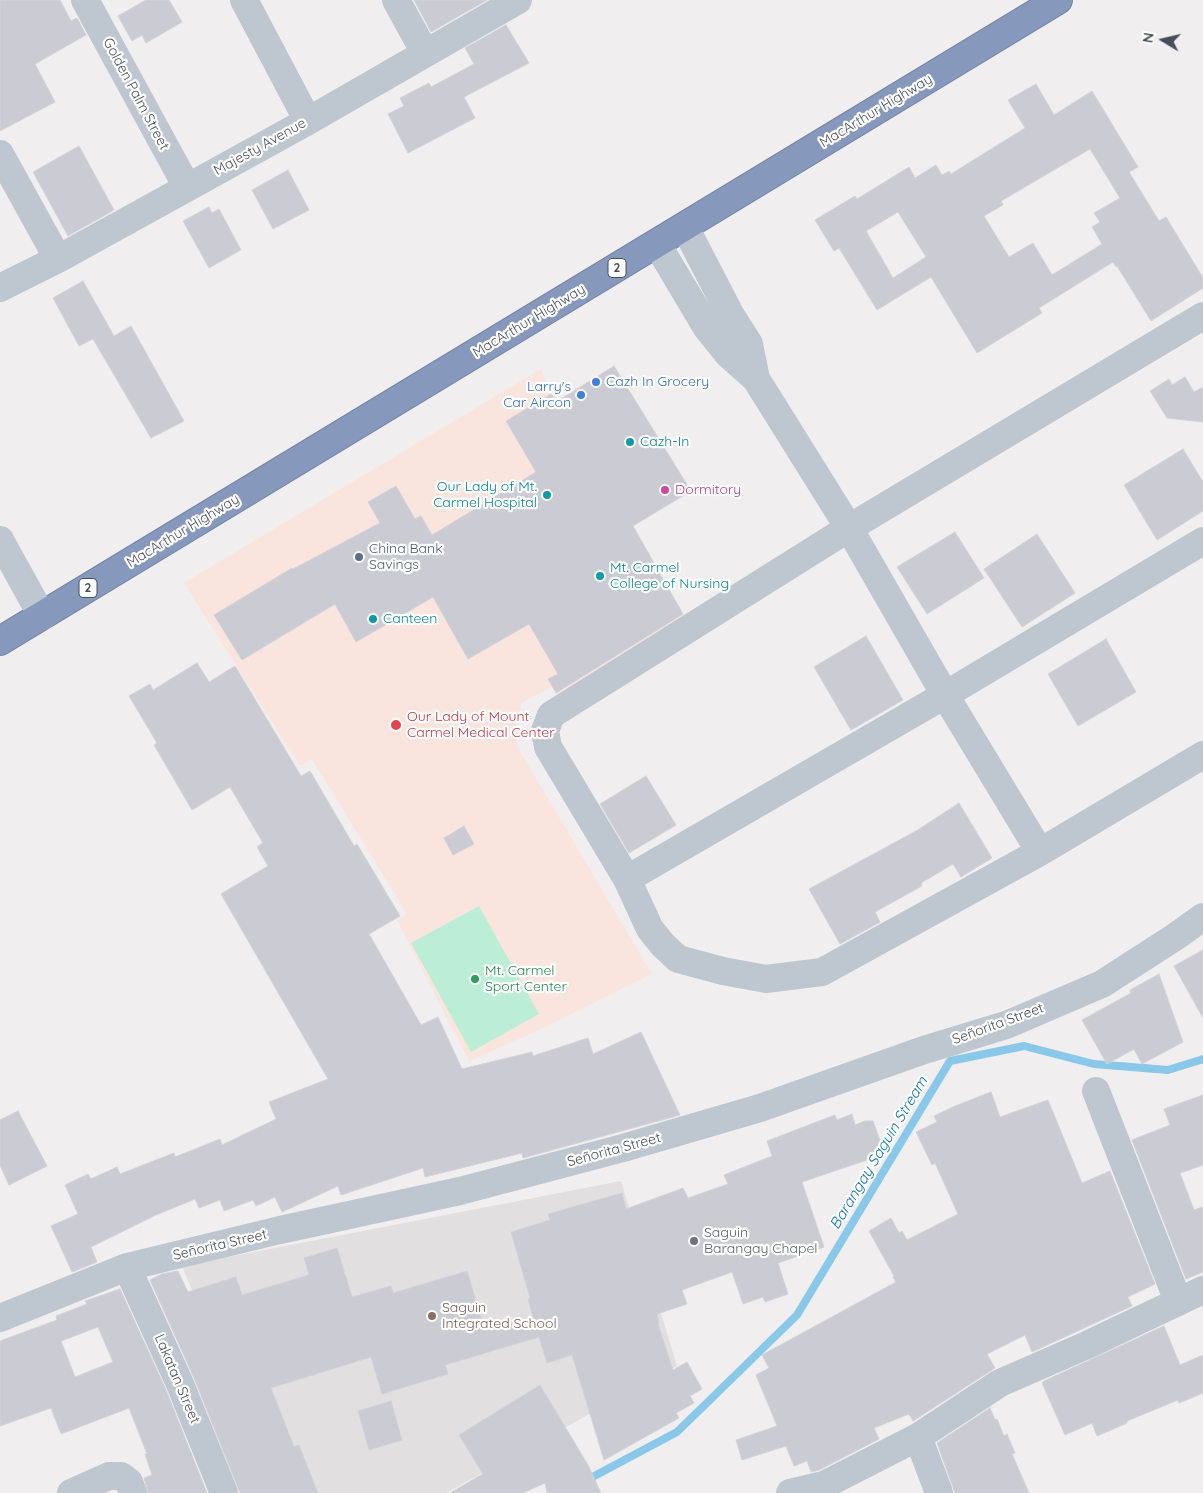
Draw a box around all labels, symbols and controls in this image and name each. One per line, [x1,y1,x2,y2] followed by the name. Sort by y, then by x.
[1138,15,1188,65] north arrow
[1138,31,1158,44] text: N
[99,35,173,153] street label: Golden Palm Street
[817,71,935,151] street label: MacArthur Highway
[211,115,309,179] street label: Majesty Avenue
[608,258,626,278] road number: 2
[470,281,588,361] street label: MacArthur Highway
[606,374,709,390] place label: Cazh In Grocery
[590,376,602,388] marker: Cazh In Grocery
[503,379,571,412] place label: Larry's Car Aircon
[575,389,587,401] marker: Larry's Car Aircon
[640,434,689,450] place label: Cazh-In
[624,436,636,448] marker: Cazh-In
[433,479,537,512] place label: Our Lady of Mt. Carmel Hospital
[675,482,741,498] place label: Dormitory
[659,484,671,496] marker: Dormitory
[541,489,553,501] marker: Our Lady of Mt. Carmel Hospital
[124,491,242,571] street label: MacArthur Highway
[369,541,443,574] place label: China Bank Savings
[353,551,365,563] marker: China Bank Savings
[610,560,729,592] place label: Mt. Carmel College of Nursing
[594,570,606,582] marker: Mt. Carmel College of Nursing
[79,578,97,598] road number: 2
[383,611,437,627] place label: Canteen
[367,613,379,625] marker: Canteen
[407,709,555,742] place label: Our Lady of Mount Carmel Medical Center
[389,718,403,732] marker: Our Lady of Mount Carmel Medical Center
[485,963,567,996] place label: Mt. Carmel Sport Center
[469,973,481,985] marker: Mt. Carmel Sport Center
[950,1000,1046,1048] street label: Señorita Street
[826,1073,932,1233] water label: Barangay Saguin Stream
[565,1129,663,1171] street label: Señorita Street
[704,1225,818,1258] place label: Saguin Barangay Chapel
[171,1226,269,1264] street label: Señorita Street
[688,1235,700,1247] marker: Saguin Barangay Chapel
[442,1300,557,1332] place label: Saguin Integrated School
[426,1310,438,1322] marker: Saguin Integrated School
[151,1332,203,1426] street label: Lakatan Street

